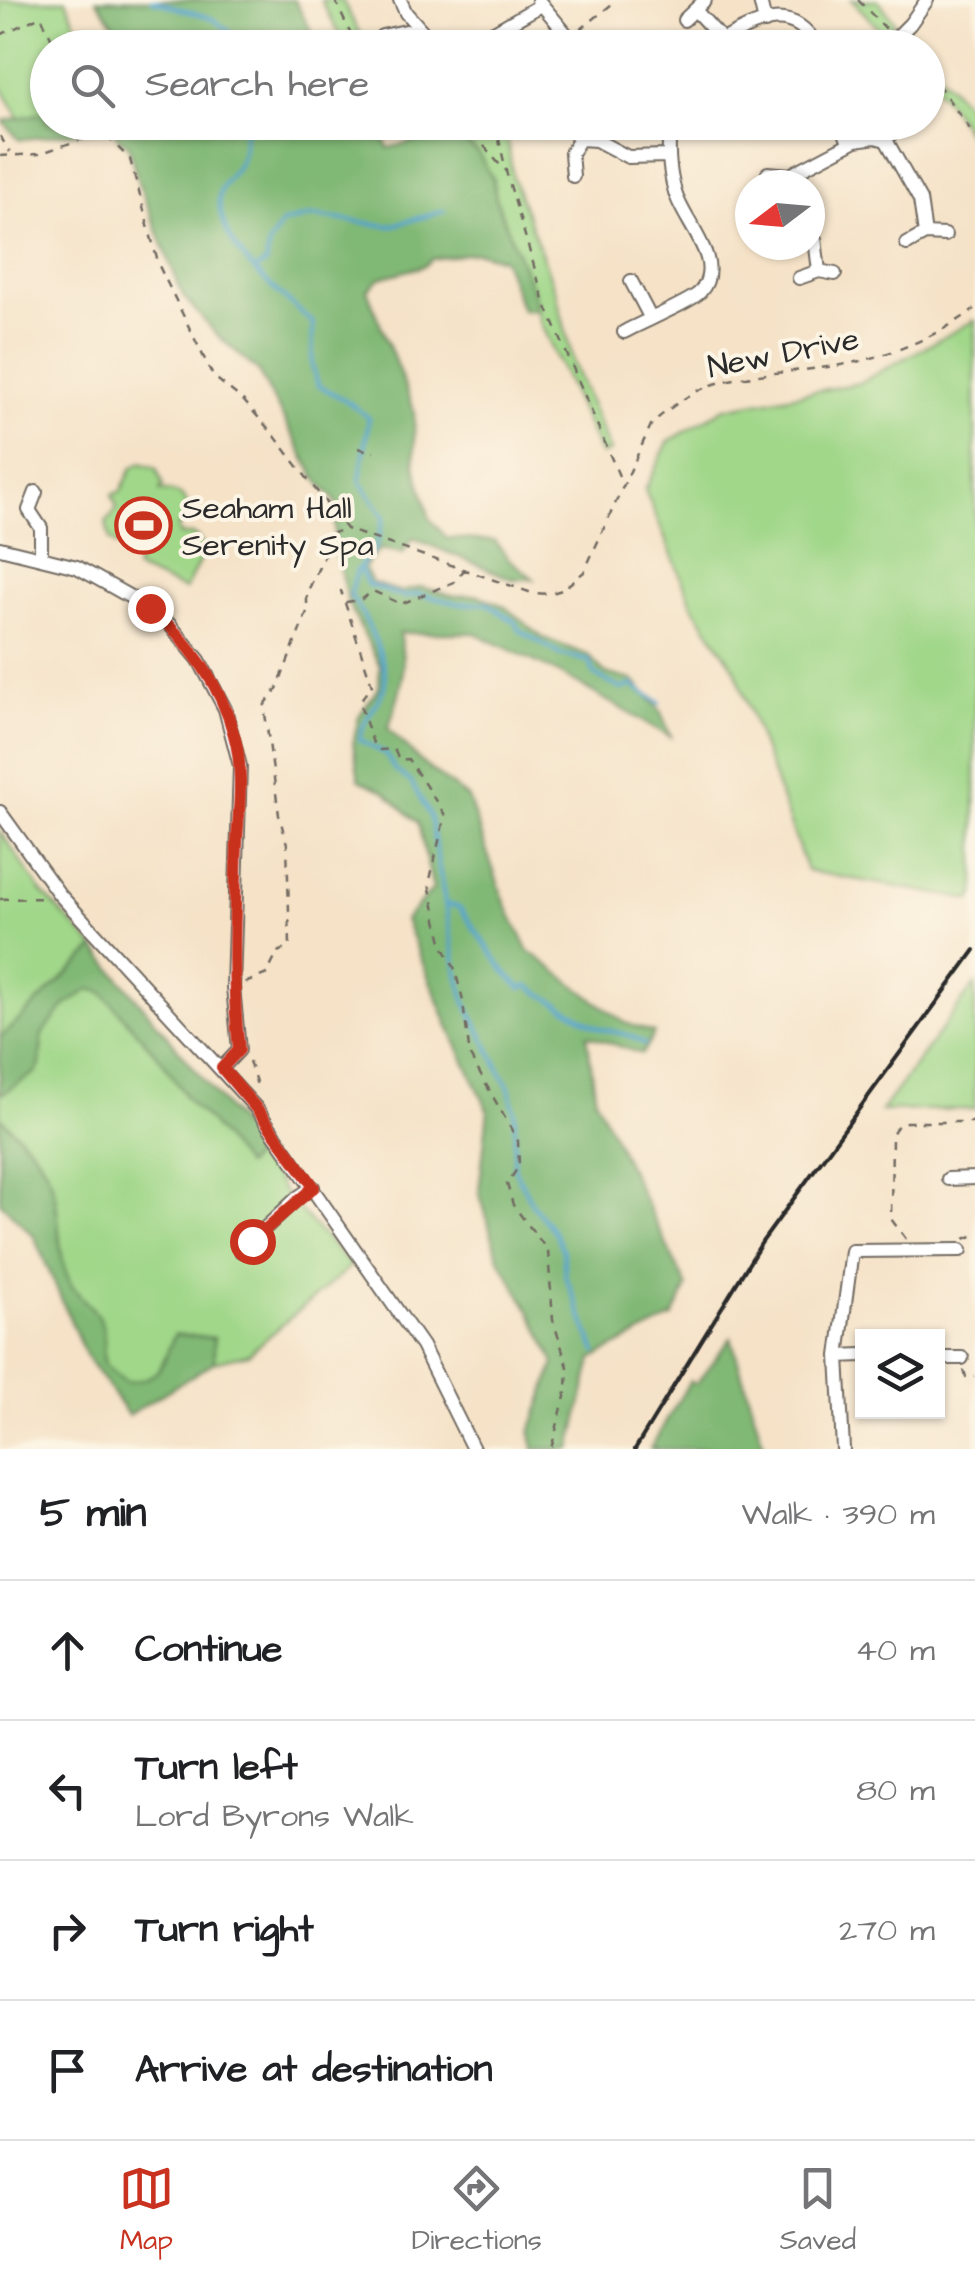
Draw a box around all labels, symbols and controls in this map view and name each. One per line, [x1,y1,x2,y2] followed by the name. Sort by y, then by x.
[30,30,945,140] search box
[65,58,120,113] icon: search
[145,59,369,111] text: Search here
[735,170,825,260] north arrow
[704,317,863,390] street label: New Drive
[182,486,374,568] place label: Seaham Hall Serenity Spa
[113,495,173,555] sports icon: Seaham Hall Serenity Spa
[128,586,174,632] route end
[230,1219,276,1265] route start
[855,1329,945,1419] map controls
[855,1329,945,1419] button: layers
[40,1485,147,1543] text: 5 min
[741,1492,935,1537] text: Walk · 390 m
[40,1623,95,1678] icon: ahead
[135,1624,282,1676] text: Continue
[855,1628,935,1673] text: 40 m
[135,1742,298,1794] text: Turn left
[40,1763,95,1818] icon: left
[856,1768,935,1813] text: 80 m
[135,1794,414,1839] text: Lord Byrons Walk
[40,1903,95,1958] icon: right
[135,1904,314,1956] text: Turn right
[839,1908,935,1953] text: 270 m
[40,2043,95,2098] icon: arrive
[135,2044,492,2096] text: Arrive at destination
[119,2161,174,2260] tab: Map
[412,2161,542,2260] tab: Directions
[780,2161,856,2260] tab: Saved

